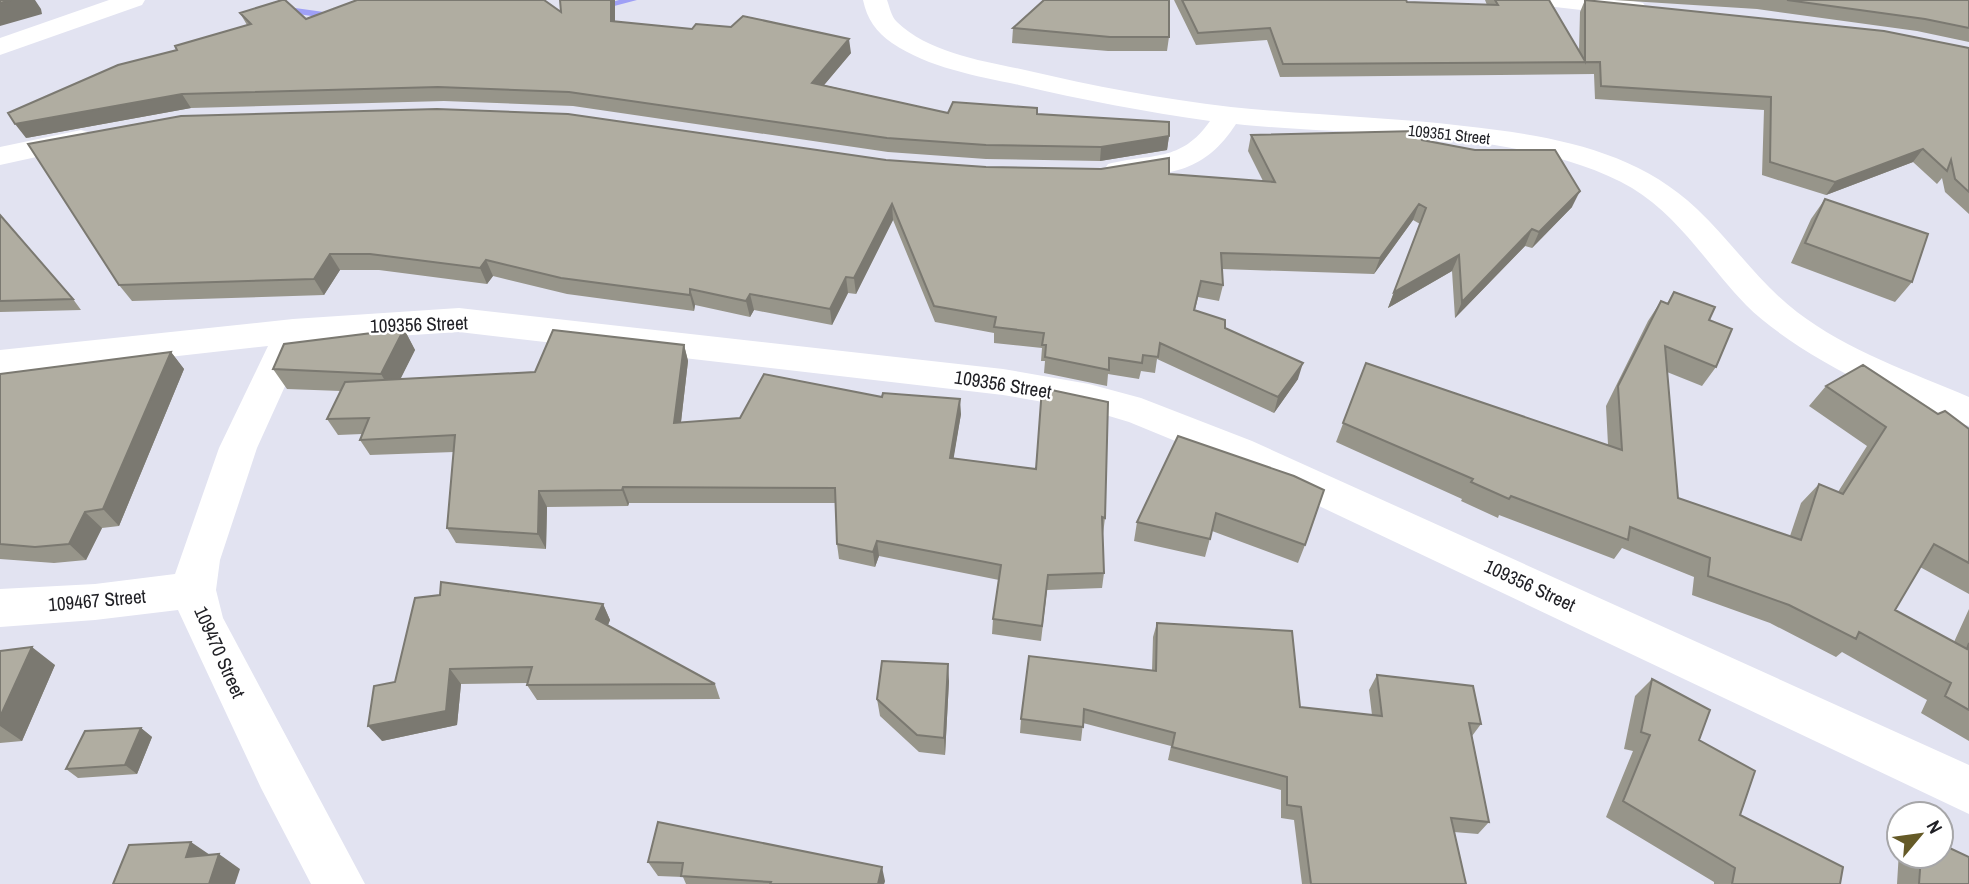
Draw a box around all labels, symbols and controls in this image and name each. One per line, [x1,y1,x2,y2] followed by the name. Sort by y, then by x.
[1407,119,1491,149] street label: 109351 Street
[370,309,469,339] street label: 109356 Street
[953,364,1054,405] street label: 109356 Street
[1480,553,1580,618] street label: 109356 Street
[47,583,148,617] street label: 109467 Street
[188,602,252,703] street label: 109470 Street
[1885,800,1955,870] north arrow
[1921,816,1949,838] text: N

